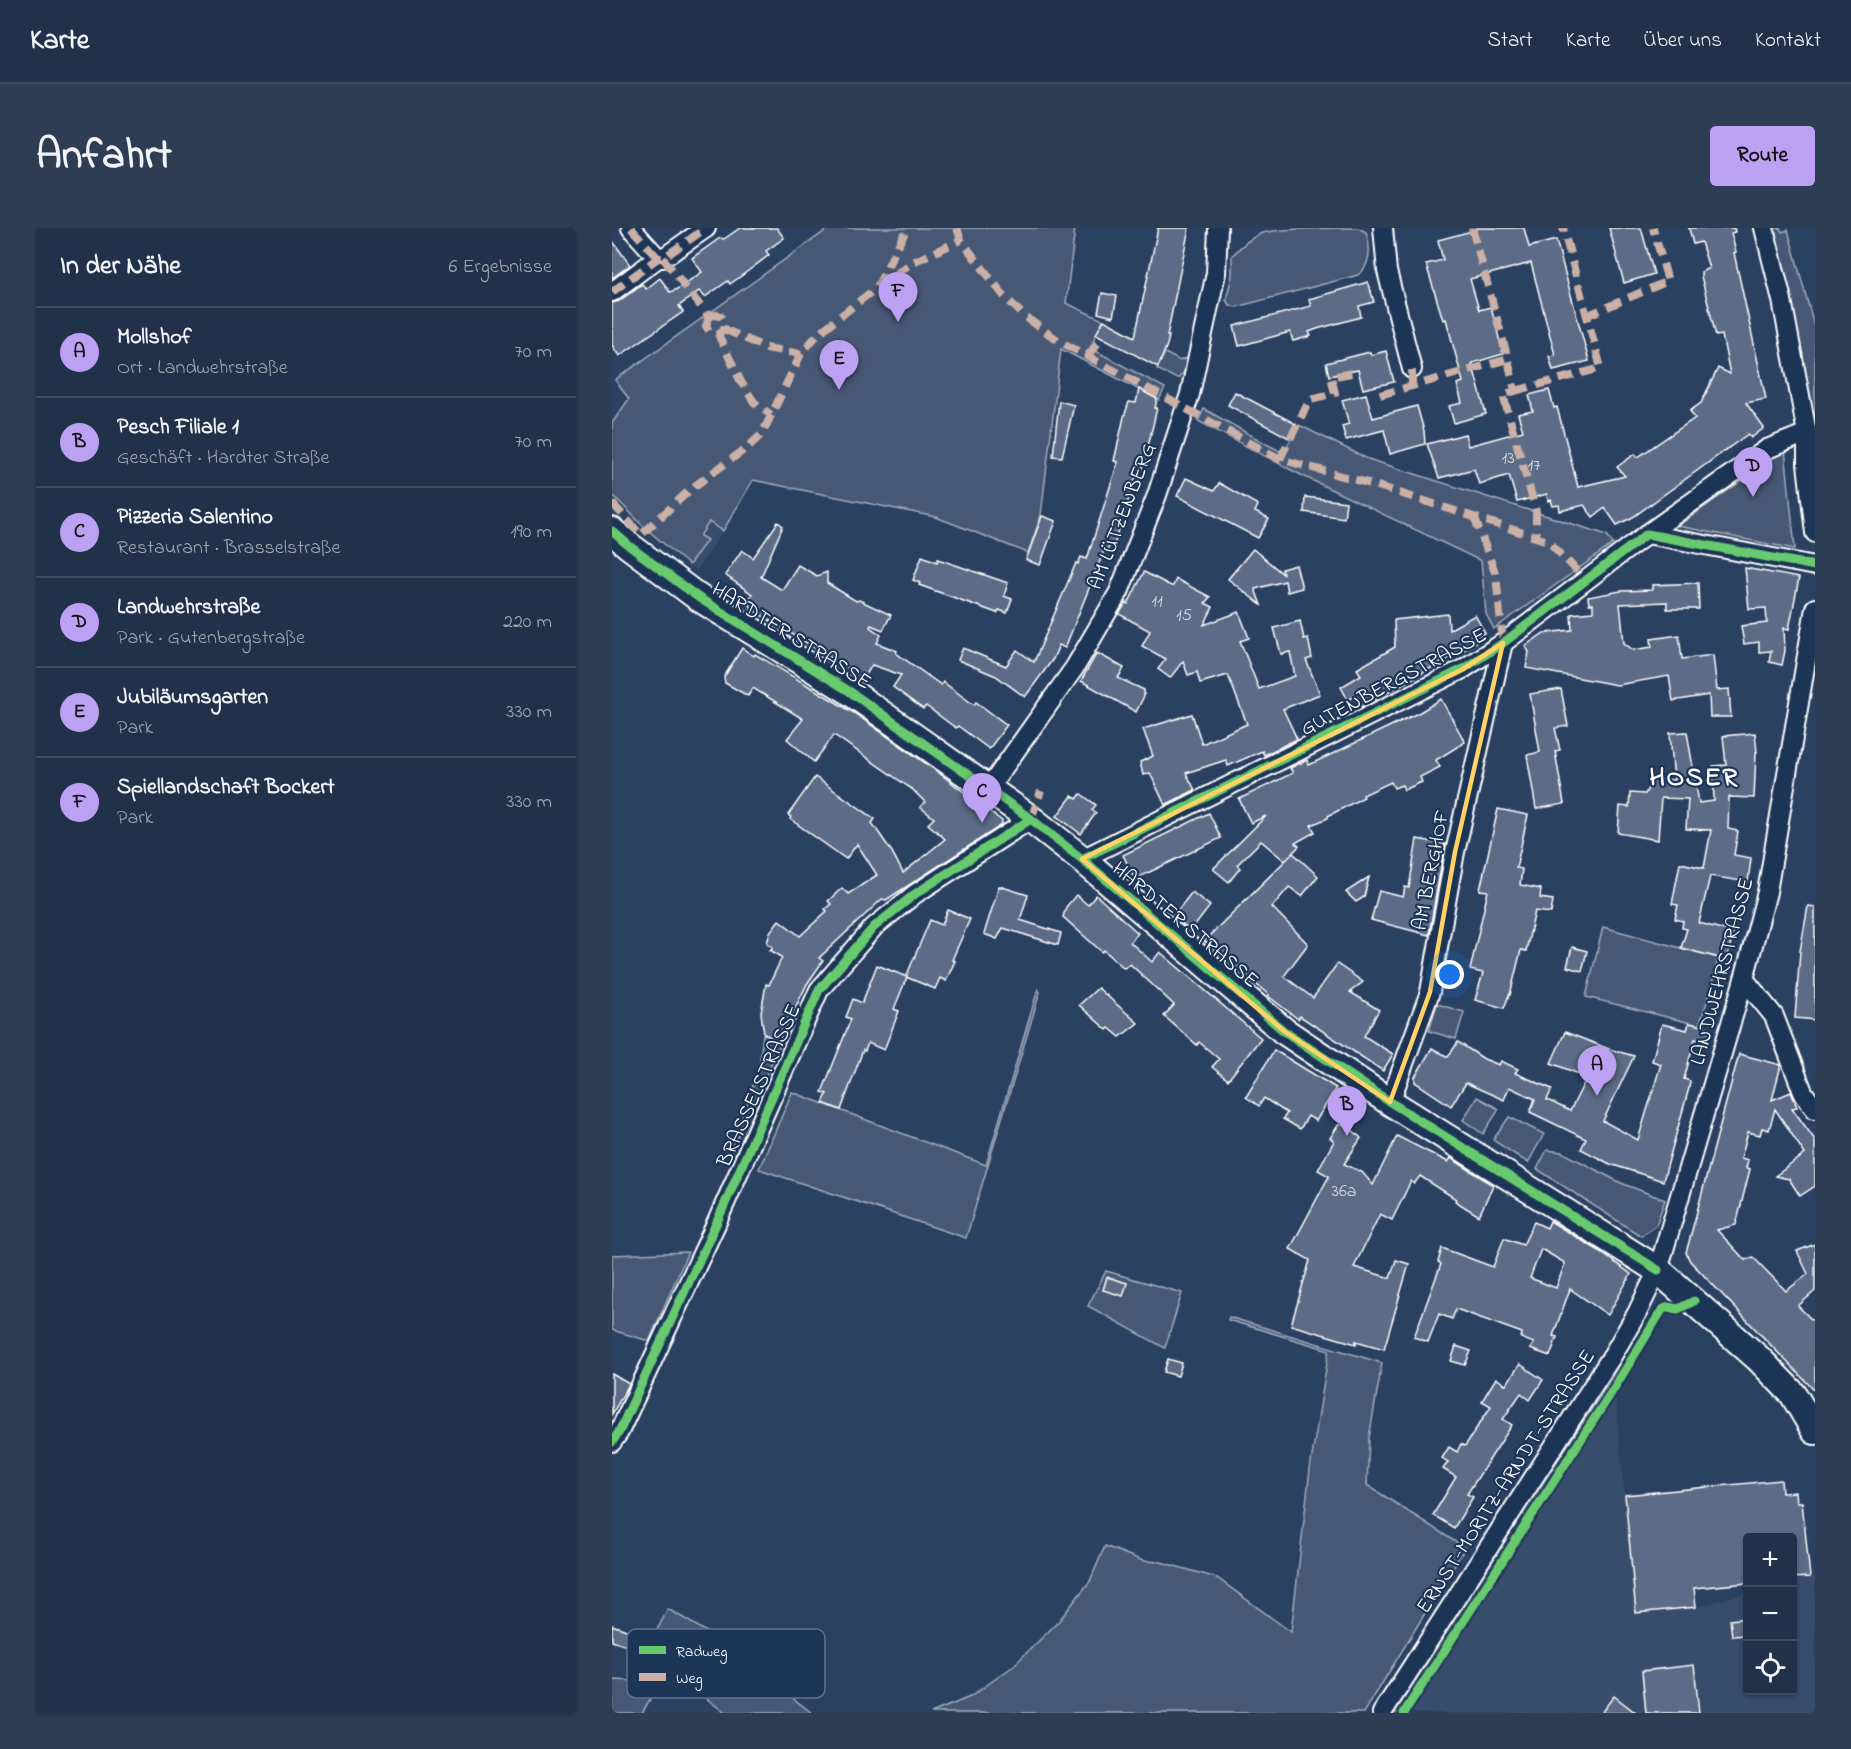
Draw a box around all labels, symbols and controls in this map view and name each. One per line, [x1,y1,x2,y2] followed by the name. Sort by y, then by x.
[30,21,89,62] text: Karte
[1487,26,1533,56] text: Start
[1566,26,1610,56] text: Karte
[1643,26,1722,56] text: Über uns
[1755,26,1821,56] text: Kontakt
[36,126,172,187] text: Anfahrt
[1710,126,1815,186] button: Route
[60,248,181,286] text: In der Nähe
[449,253,552,282] text: 6 Ergebnisse
[878,272,918,322] pin: F
[117,322,192,354] text: Mollshof
[73,338,86,367] text: A
[515,338,552,367] text: 70 m
[820,340,858,390] pin: E
[117,354,288,383] text: Ort · Landwehrstraße
[117,412,239,444] text: Pesch Filiale 1
[73,428,86,457] text: B
[515,428,552,457] text: 70 m
[1081,439,1165,594] street label: AM LÜTZENBERG
[117,444,329,473] text: Geschäft · Hardter Straße
[1501,446,1515,472] house number: 13
[1734,448,1772,497] pin: D
[1527,453,1541,479] house number: 17
[117,502,273,534] text: Pizzeria Salentino
[74,518,85,547] text: C
[510,518,552,547] text: 190 m
[117,534,340,563] text: Restaurant · Brasselstraße
[705,575,877,698] street label: HARDTER STRASSE
[1151,589,1163,615] house number: 11
[117,592,260,624] text: Landwehrstraße
[1176,603,1192,629] house number: 15
[72,608,87,637] text: D
[503,608,552,637] text: 220 m
[1296,621,1492,745] street label: GUTENBERGSTRASSE
[117,624,305,653] text: Park · Gutenbergstraße
[117,682,268,714] text: Jubiläumsgarten
[73,698,86,727] text: E
[506,698,552,727] text: 330 m
[117,714,153,743] text: Park
[1649,759,1739,798] district label: HOSER
[117,772,335,804] text: Spiellandschaft Bockert
[962,774,1001,823] pin: C
[73,788,86,817] text: F
[506,788,552,817] text: 330 m
[117,804,153,833] text: Park
[1406,807,1458,933] street label: AM BERGHOF
[1105,855,1265,996] street label: HARDTER STRASSE
[1683,874,1762,1069] street label: LANDWEHRSTRASSE
[1435,960,1464,989] your location
[710,999,809,1173] street label: BRASSELSTRASSE
[1578,1046,1616,1096] pin: A
[1328,1086,1366,1136] pin: B
[1331,1179,1357,1205] house number: 36a
[1410,1344,1604,1620] street label: ERNST-MORITZ-ARNDT-STRASSE
[1743,1533,1797,1695] map controls
[1743,1533,1797,1587] button: +
[1743,1587,1797,1641] button: −
[627,1629,825,1698] legend
[676,1640,727,1664] text: Radweg
[1743,1641,1797,1695] button: locate
[676,1667,703,1691] text: Weg

